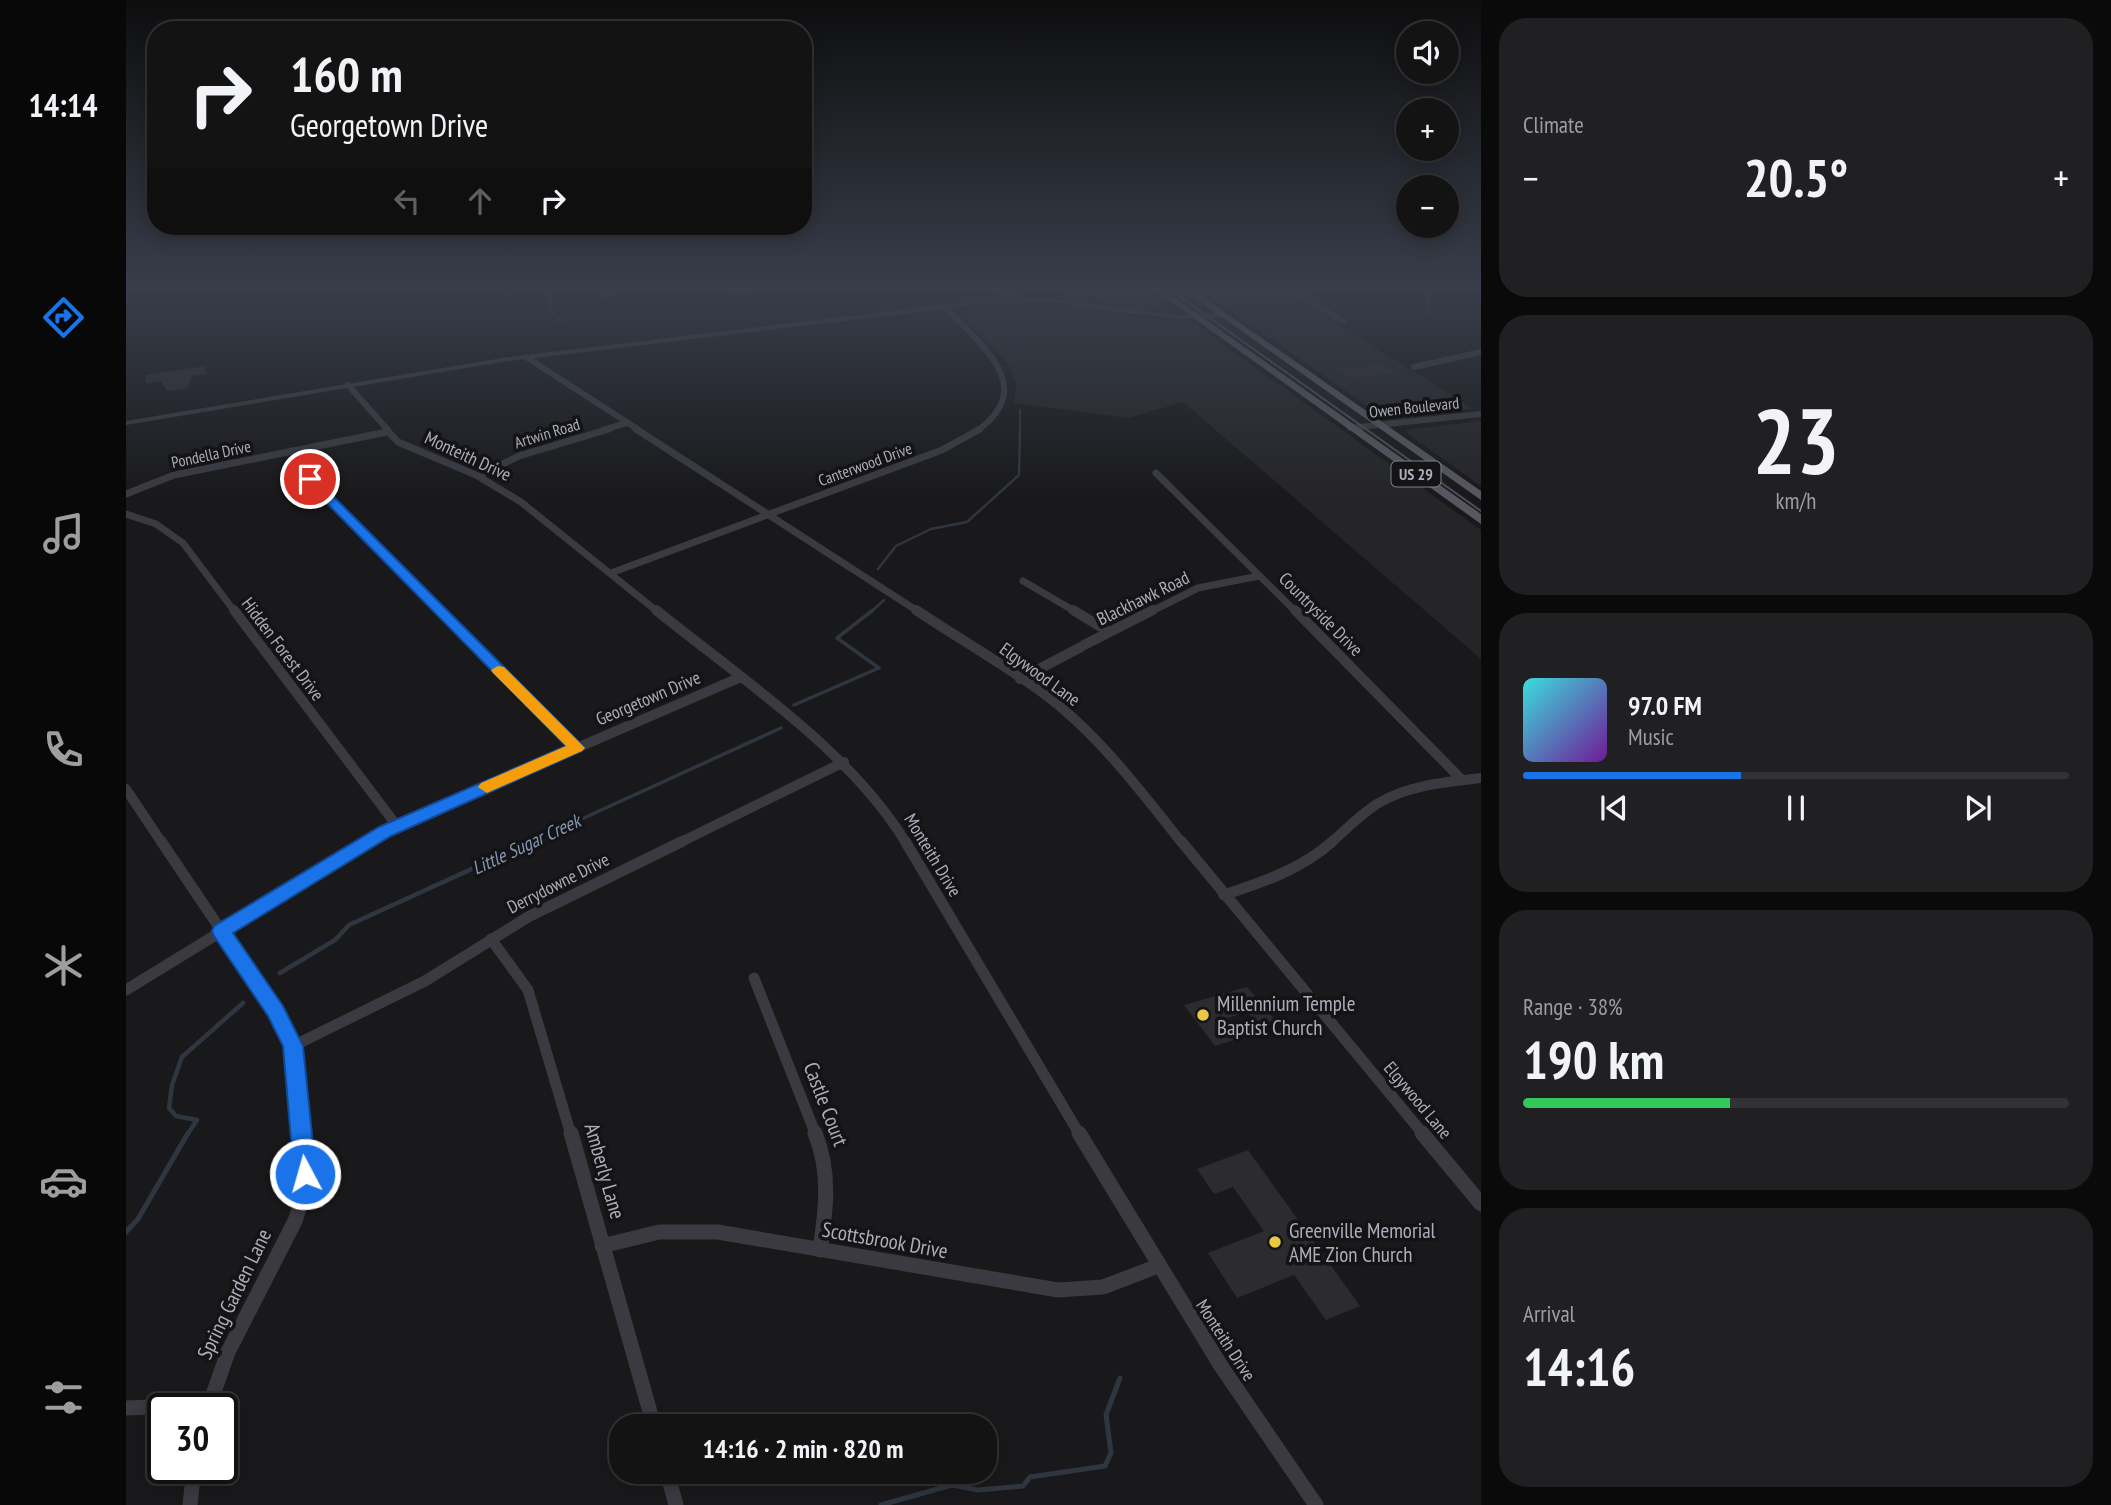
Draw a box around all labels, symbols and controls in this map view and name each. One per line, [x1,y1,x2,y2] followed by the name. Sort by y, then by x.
[1396,21,1459,238] map controls
[1396,21,1459,84] button: sound
[290,42,403,106] text: 160 m
[175,49,266,140] icon: right
[28,84,98,126] text: 14:14
[1396,98,1459,161] button: +
[290,104,488,146] text: Georgetown Drive
[1523,110,1584,139] text: Climate
[1744,144,1848,211] text: 20.5°
[1523,153,1539,202] text: −
[2053,153,2069,202] text: +
[1396,175,1459,238] button: −
[388,182,426,220] icon: left
[461,182,499,220] icon: ahead
[534,182,572,220] icon: right
[39,293,88,342] icon: directions
[1753,381,1840,499] text: 23
[1368,392,1460,422] street label: Owen Boulevard
[512,414,582,452] street label: Artwin Road
[421,426,515,486] street label: Monteith Drive
[170,436,252,472] street label: Pondella Drive
[815,438,915,490] street label: Canterwood Drive
[280,449,340,509] pin
[291,460,329,498] icon: arrive
[1392,461,1440,486] road number: US 29
[1776,486,1816,515] text: km/h
[39,509,88,558] icon: music
[1093,566,1193,630] street label: Blackhawk Road
[1274,567,1368,661] street label: Countryside Drive
[237,593,329,705] street label: Hidden Forest Drive
[995,637,1085,711] street label: Elgywood Lane
[592,666,704,730] street label: Georgetown Drive
[1628,689,1702,722] text: 97.0 FM
[1628,722,1674,751] text: Music
[39,725,88,774] icon: phone
[1595,789,1633,827] icon: previous
[1777,789,1815,827] icon: pause
[1959,789,1997,827] icon: next
[468,807,586,880] water label: Little Sugar Creek
[899,809,967,901] street label: Monteith Drive
[503,847,613,919] street label: Derrydowne Drive
[39,941,88,990] icon: climate
[1217,990,1355,1041] place label: Millennium Temple Baptist Church
[1523,992,1623,1021] text: Range · 38%
[1195,1007,1211,1023] marker: Millennium Temple Baptist Church
[1523,1026,1664,1093] text: 190 km
[1379,1057,1457,1143] street label: Elgywood Lane
[798,1058,854,1150] street label: Castle Court
[578,1120,632,1222] street label: Amberly Lane
[268,1137,342,1211] position arrow
[39,1157,88,1206] icon: car
[820,1216,950,1264] street label: Scottsbrook Drive
[1289,1217,1436,1268] place label: Greenville Memorial AME Zion Church
[191,1224,277,1364] street label: Spring Garden Lane
[1267,1234,1283,1250] marker: Greenville Memorial AME Zion Church
[1191,1295,1261,1385] street label: Monteith Drive
[1523,1299,1575,1328] text: Arrival
[1523,1333,1635,1400] text: 14:16
[39,1373,88,1422] icon: filters
[147,1393,238,1484] speed limit sign: 30
[703,1432,903,1465] text: 14:16 · 2 min · 820 m

